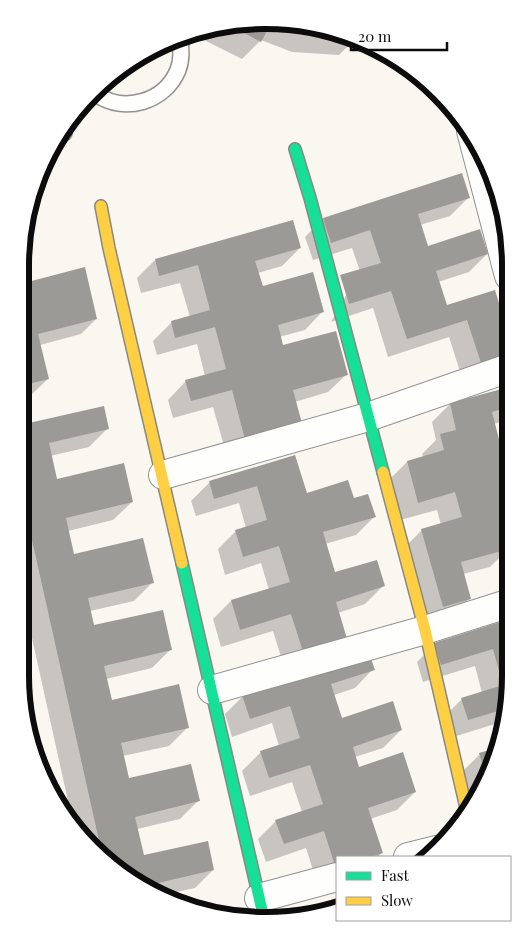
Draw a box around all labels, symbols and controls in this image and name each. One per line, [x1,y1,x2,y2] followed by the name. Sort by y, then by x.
[351,20,447,52] scale bar
[358,26,392,46] text: 20 m
[336,856,511,921] legend
[381,865,410,885] text: Fast
[381,890,413,910] text: Slow

